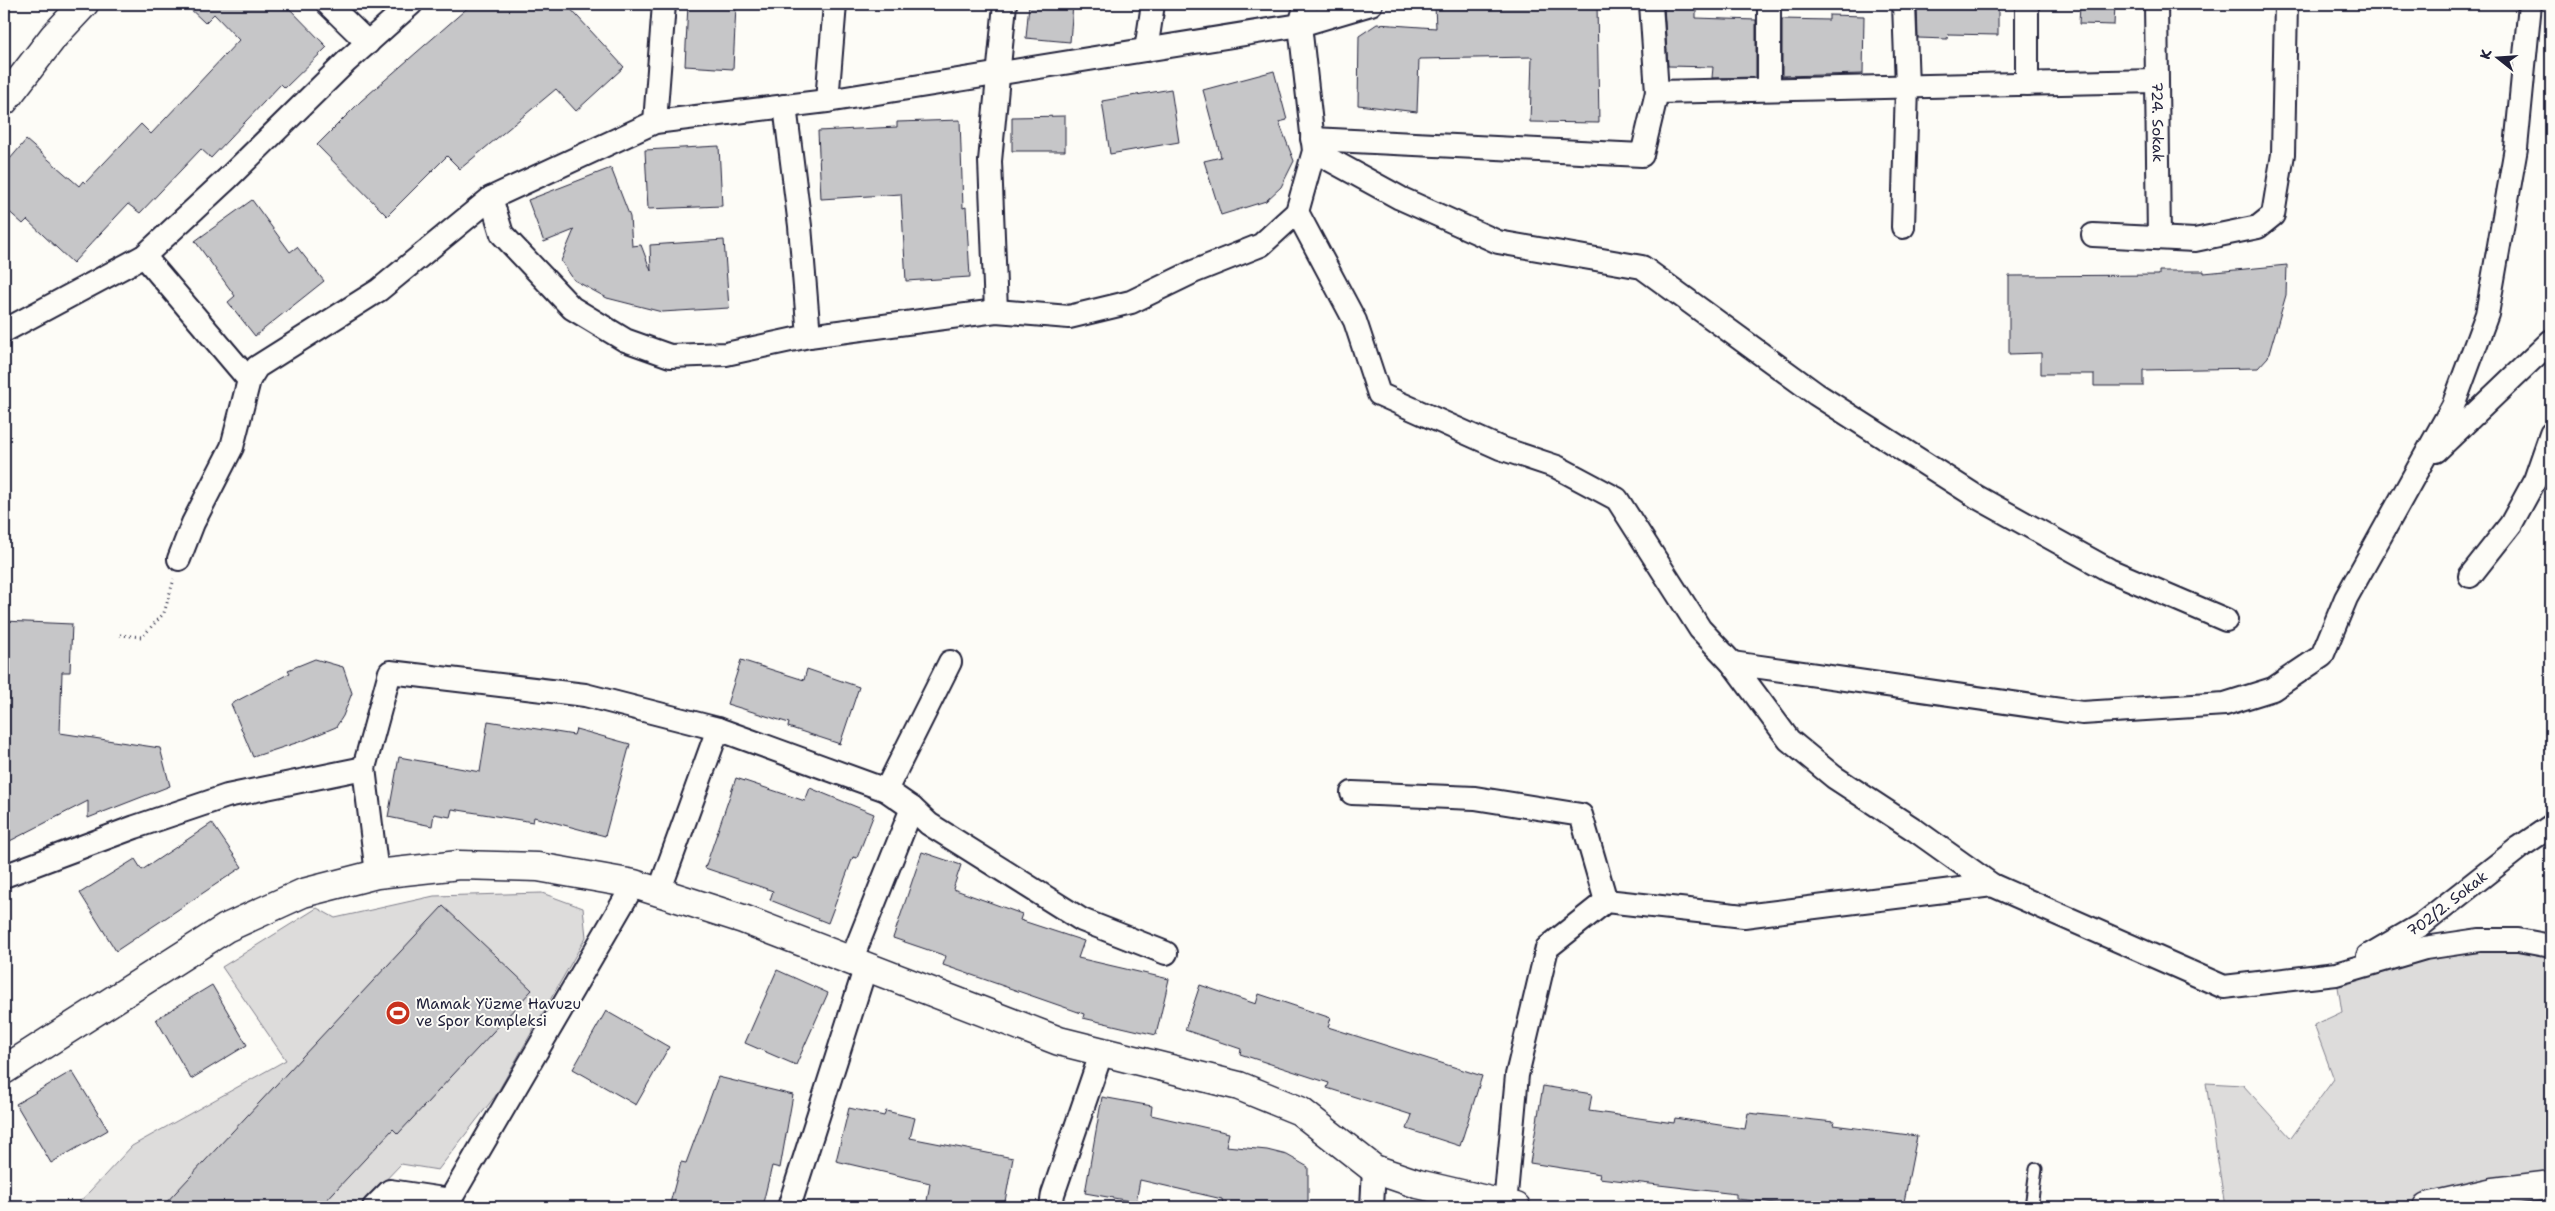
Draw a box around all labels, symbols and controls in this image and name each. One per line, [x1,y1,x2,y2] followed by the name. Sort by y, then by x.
[2472,32,2522,82] north arrow
[2476,47,2496,61] text: K
[2147,82,2168,162] street label: 724. Sokak
[2403,866,2492,941] street label: 702/2. Sokak
[416,994,581,1031] place label: Mamak Yüzme Havuzu ve Spor Kompleksi
[385,1000,411,1026] sports icon: Mamak Yüzme Havuzu ve Spor Kompleksi

